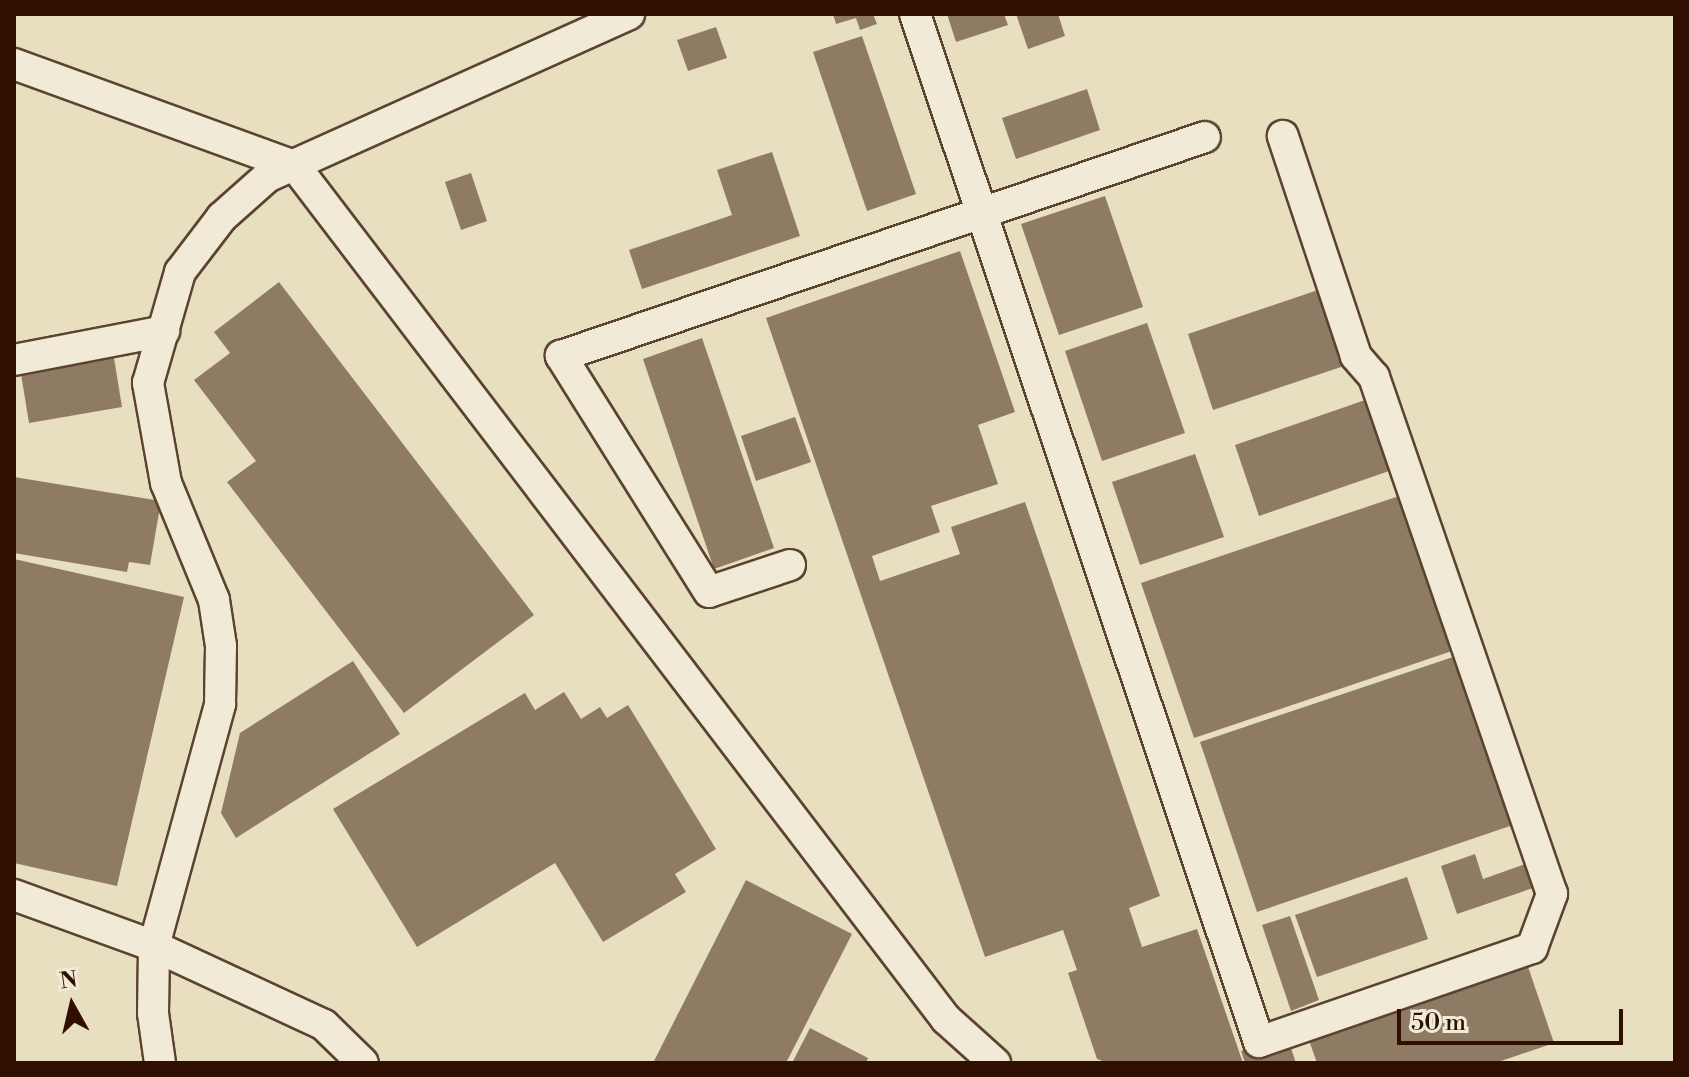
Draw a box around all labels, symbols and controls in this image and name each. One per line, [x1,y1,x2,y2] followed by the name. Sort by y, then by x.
[32,965,112,1045] north arrow
[58,966,79,995] text: N
[1401,993,1627,1043] scale bar
[1411,1008,1466,1038] text: 50 m

